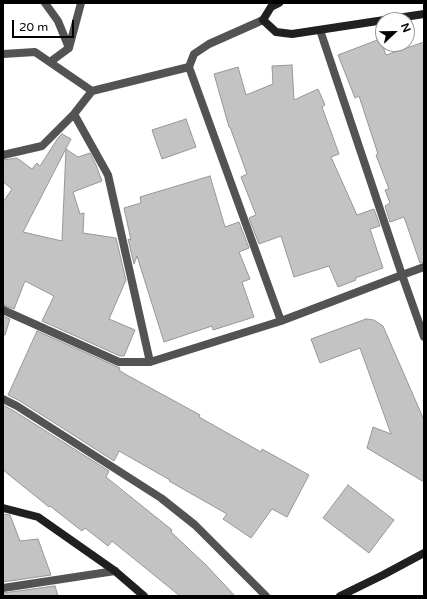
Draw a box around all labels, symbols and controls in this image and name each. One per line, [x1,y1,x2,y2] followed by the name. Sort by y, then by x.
[14,12,76,38] scale bar
[375,12,415,52] north arrow
[19,20,48,34] text: 20 m
[398,21,413,34] text: N

